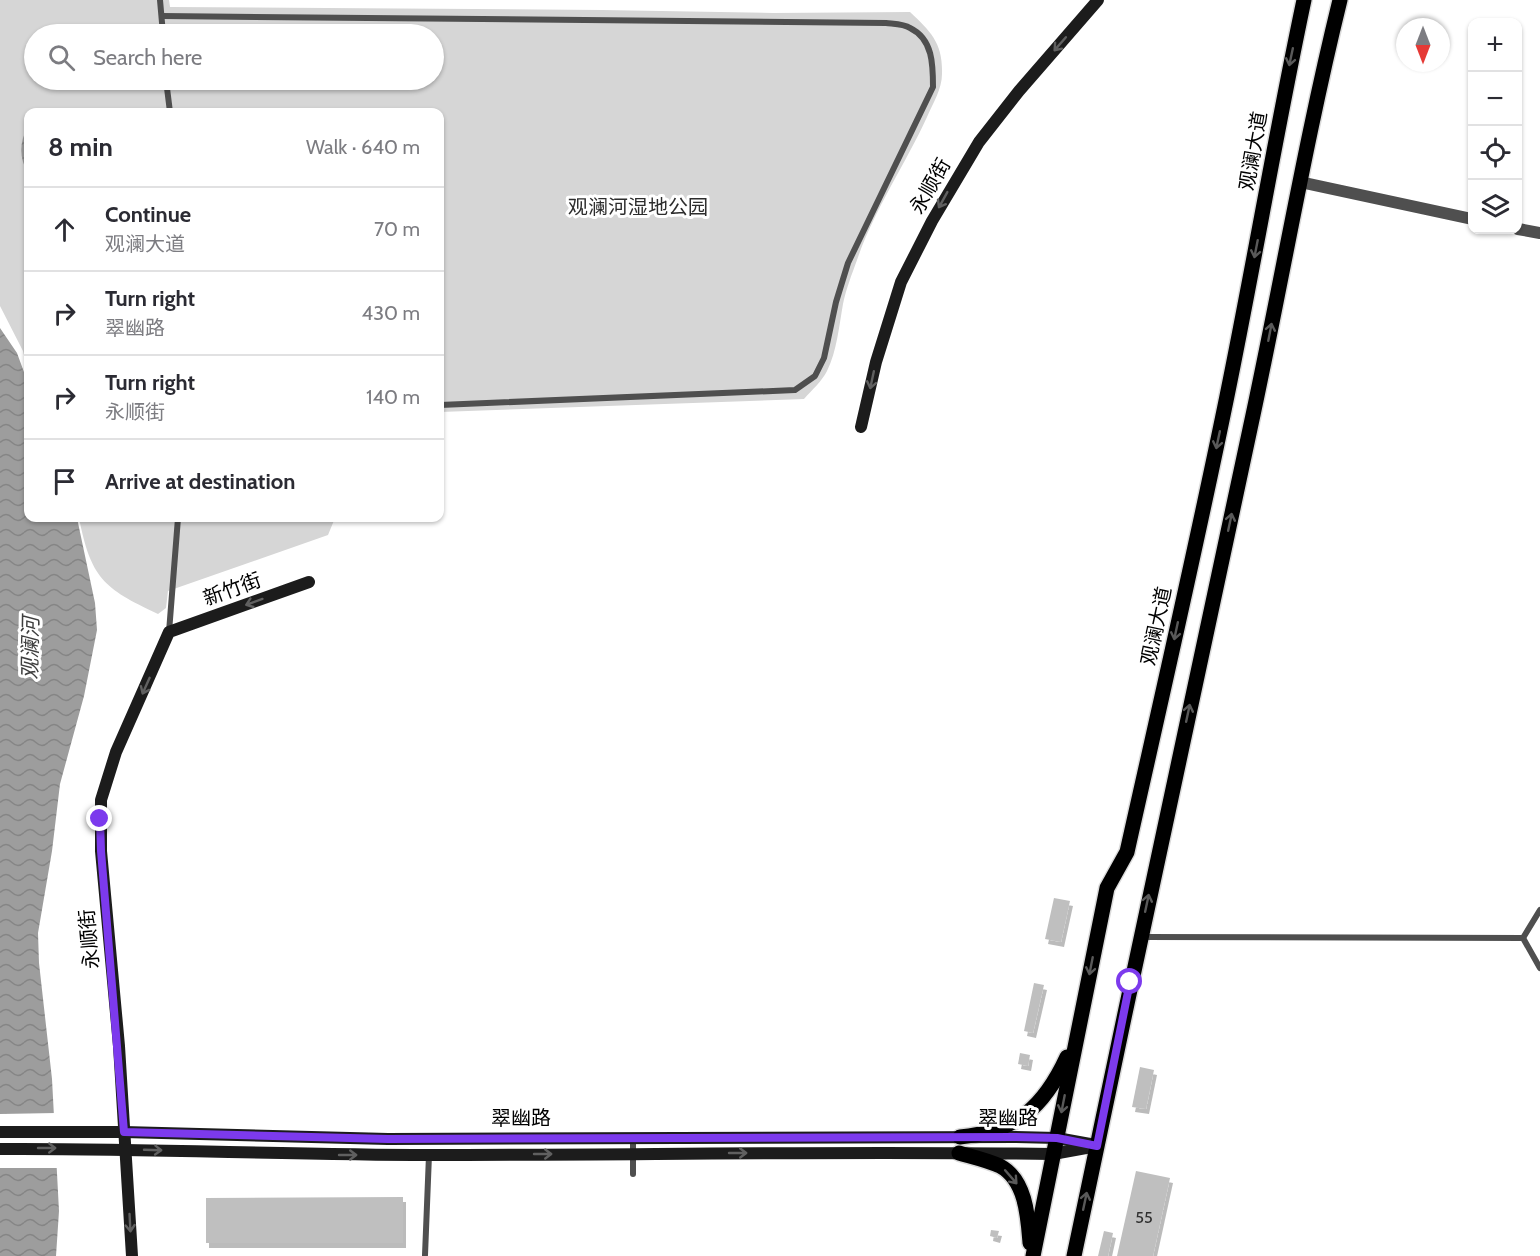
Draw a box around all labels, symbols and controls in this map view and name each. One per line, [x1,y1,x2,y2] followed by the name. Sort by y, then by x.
[1396,18,1450,72] north arrow
[1468,18,1522,234] map controls
[1468,18,1522,72] button: +
[24,24,444,90] search box
[1053,36,1067,51] one-way arrow
[45,41,78,74] icon: search
[93,44,202,71] text: Search here
[1285,48,1297,67] one-way arrow
[1468,72,1522,126] button: −
[1234,110,1272,192] street label: 观澜大道
[1468,126,1522,180] button: locate
[48,131,113,163] text: 8 min
[306,135,420,159] text: Walk · 640 m
[905,154,955,218] street label: 永顺街
[1468,180,1522,234] button: layers
[937,191,949,208] one-way arrow
[568,195,708,219] park label: 观澜河湿地公园
[105,201,191,228] text: Continue
[48,213,81,246] icon: ahead
[374,217,420,241] text: 70 m
[105,232,185,256] text: 观澜大道
[1250,239,1261,258] one-way arrow
[105,285,195,312] text: Turn right
[48,297,81,330] icon: right
[362,301,420,325] text: 430 m
[105,316,165,340] text: 翠幽路
[1265,322,1276,342] one-way arrow
[105,369,195,396] text: Turn right
[866,370,877,390] one-way arrow
[48,381,81,414] icon: right
[366,385,420,409] text: 140 m
[105,400,165,424] text: 永顺街
[1211,430,1223,449] one-way arrow
[48,465,81,498] icon: arrive
[105,468,295,495] text: Arrive at destination
[1225,513,1237,532] one-way arrow
[200,567,264,611] street label: 新竹街
[1136,584,1176,668] street label: 观澜大道
[245,597,264,608] one-way arrow
[17,612,43,680] water label: 观澜河
[1170,621,1182,640] one-way arrow
[139,676,151,694] one-way arrow
[1183,704,1195,723] one-way arrow
[86,805,112,831] route end
[1142,894,1153,914] one-way arrow
[74,908,104,970] street label: 永顺街
[1085,956,1096,976] one-way arrow
[1116,968,1142,994] route start
[1057,1094,1069,1113] one-way arrow
[491,1106,551,1130] street label: 翠幽路
[978,1106,1038,1130] street label: 翠幽路
[37,1143,57,1154] one-way arrow
[143,1144,163,1155] one-way arrow
[728,1147,748,1159] one-way arrow
[533,1148,553,1160] one-way arrow
[338,1149,358,1161] one-way arrow
[1004,1169,1018,1184] one-way arrow
[1080,1192,1092,1211] one-way arrow
[1135,1208,1153,1227] house number: 55
[125,1213,136,1233] one-way arrow

